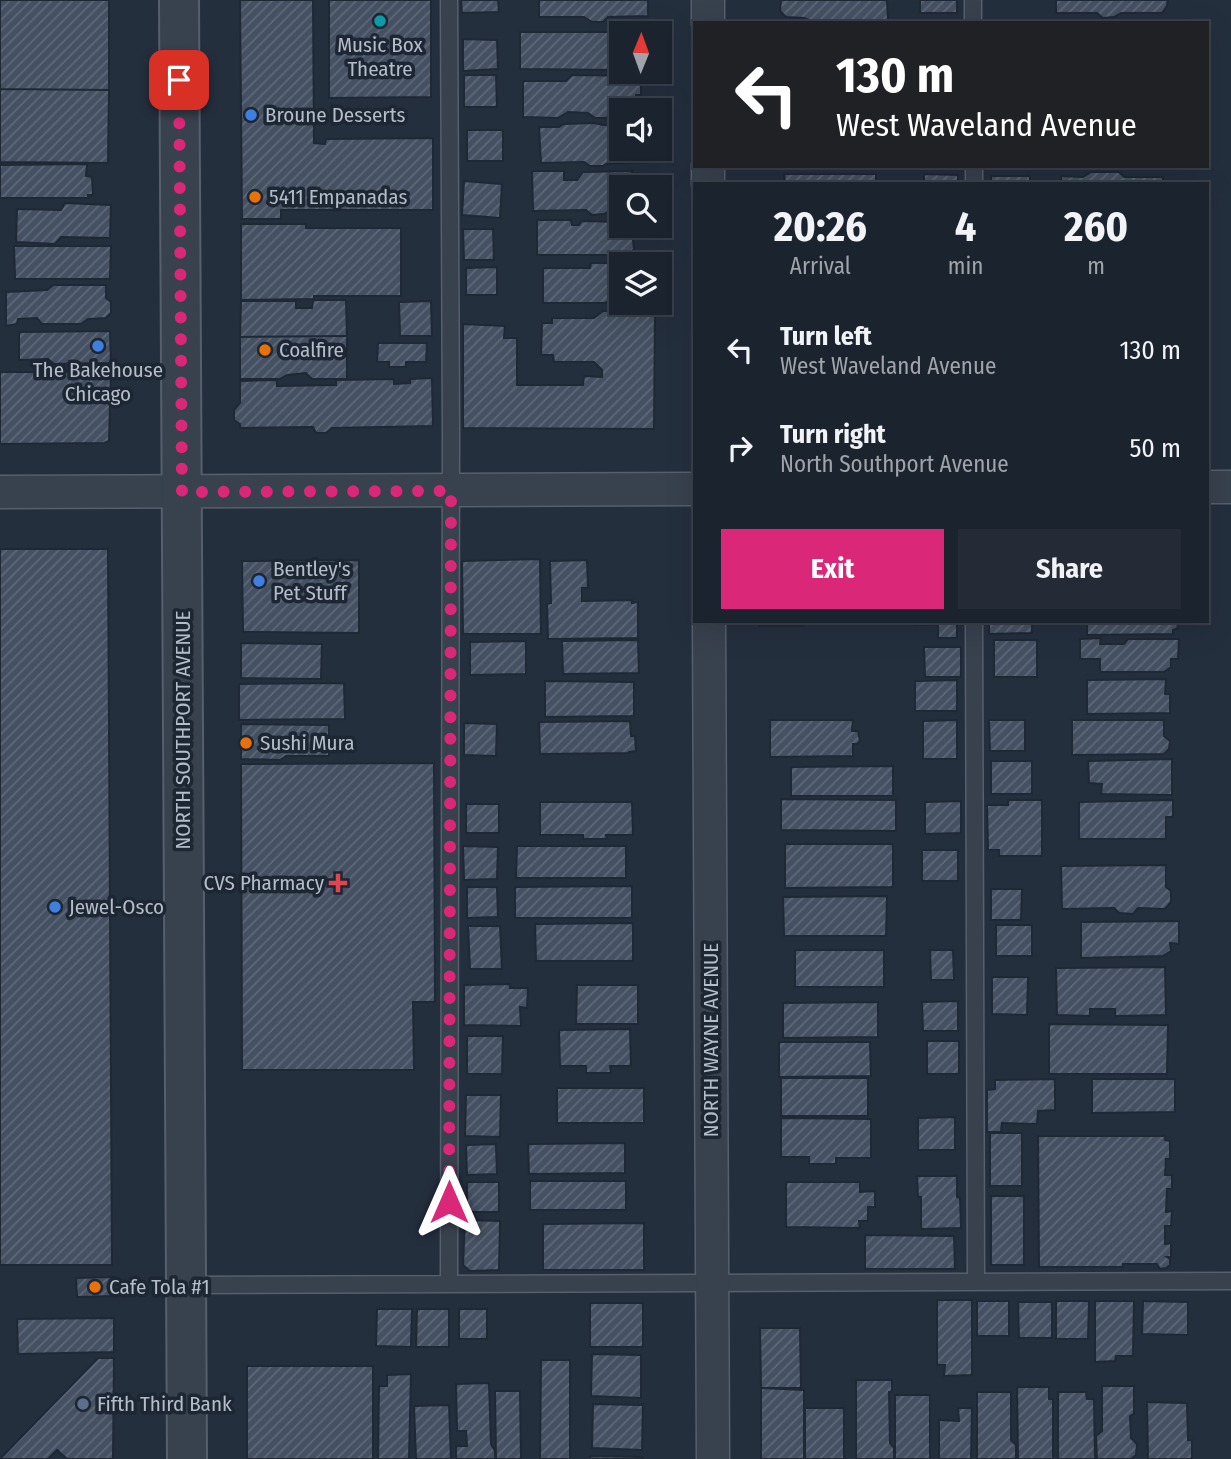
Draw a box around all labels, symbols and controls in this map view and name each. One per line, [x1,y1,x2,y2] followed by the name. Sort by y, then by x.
[372,13,388,29] marker: Music Box Theatre
[609,21,672,84] north arrow
[609,21,672,315] map controls
[337,32,424,82] place label: Music Box Theatre
[836,46,954,105] text: 130 m
[721,49,812,140] icon: left
[149,50,209,110] pin
[160,61,198,99] icon: arrive
[609,98,672,161] button: sound
[265,102,406,128] place label: Broune Desserts
[836,106,1137,144] text: West Waveland Avenue
[243,107,259,123] marker: Broune Desserts
[609,175,672,238] button: search
[269,184,408,210] place label: 5411 Empanadas
[247,189,263,205] marker: 5411 Empanadas
[774,202,867,252] text: 20:26
[955,202,976,252] text: 4
[1064,202,1128,252] text: 260
[609,252,672,315] button: layers
[790,252,851,280] text: Arrival
[948,252,983,280] text: min
[1087,252,1105,280] text: m
[780,321,872,352] text: Turn left
[721,331,759,369] icon: left
[1119,335,1181,366] text: 130 m
[279,337,344,363] place label: Coalfire
[90,338,106,354] marker: The Bakehouse Chicago
[257,342,273,358] marker: Coalfire
[780,352,996,380] text: West Waveland Avenue
[33,357,163,407] place label: The Bakehouse Chicago
[780,419,886,450] text: Turn right
[721,429,759,467] icon: right
[1129,433,1181,464] text: 50 m
[780,450,1009,478] text: North Southport Avenue
[721,529,944,609] button: Exit
[958,529,1181,609] button: Share
[273,556,351,606] place label: Bentley's Pet Stuff
[251,573,267,589] marker: Bentley's Pet Stuff
[170,610,196,849] street label: NORTH SOUTHPORT AVENUE
[260,730,355,756] place label: Sushi Mura
[238,735,254,751] marker: Sushi Mura
[204,870,325,896] place label: CVS Pharmacy
[330,875,346,891] marker: CVS Pharmacy
[69,894,164,920] place label: Jewel-Osco
[47,899,63,915] marker: Jewel-Osco
[698,943,724,1137] street label: NORTH WAYNE AVENUE
[412,1165,486,1239] position arrow
[109,1274,210,1300] place label: Cafe Tola #1
[87,1279,103,1295] marker: Cafe Tola #1
[97,1391,232,1417] place label: Fifth Third Bank
[75,1396,91,1412] marker: Fifth Third Bank

